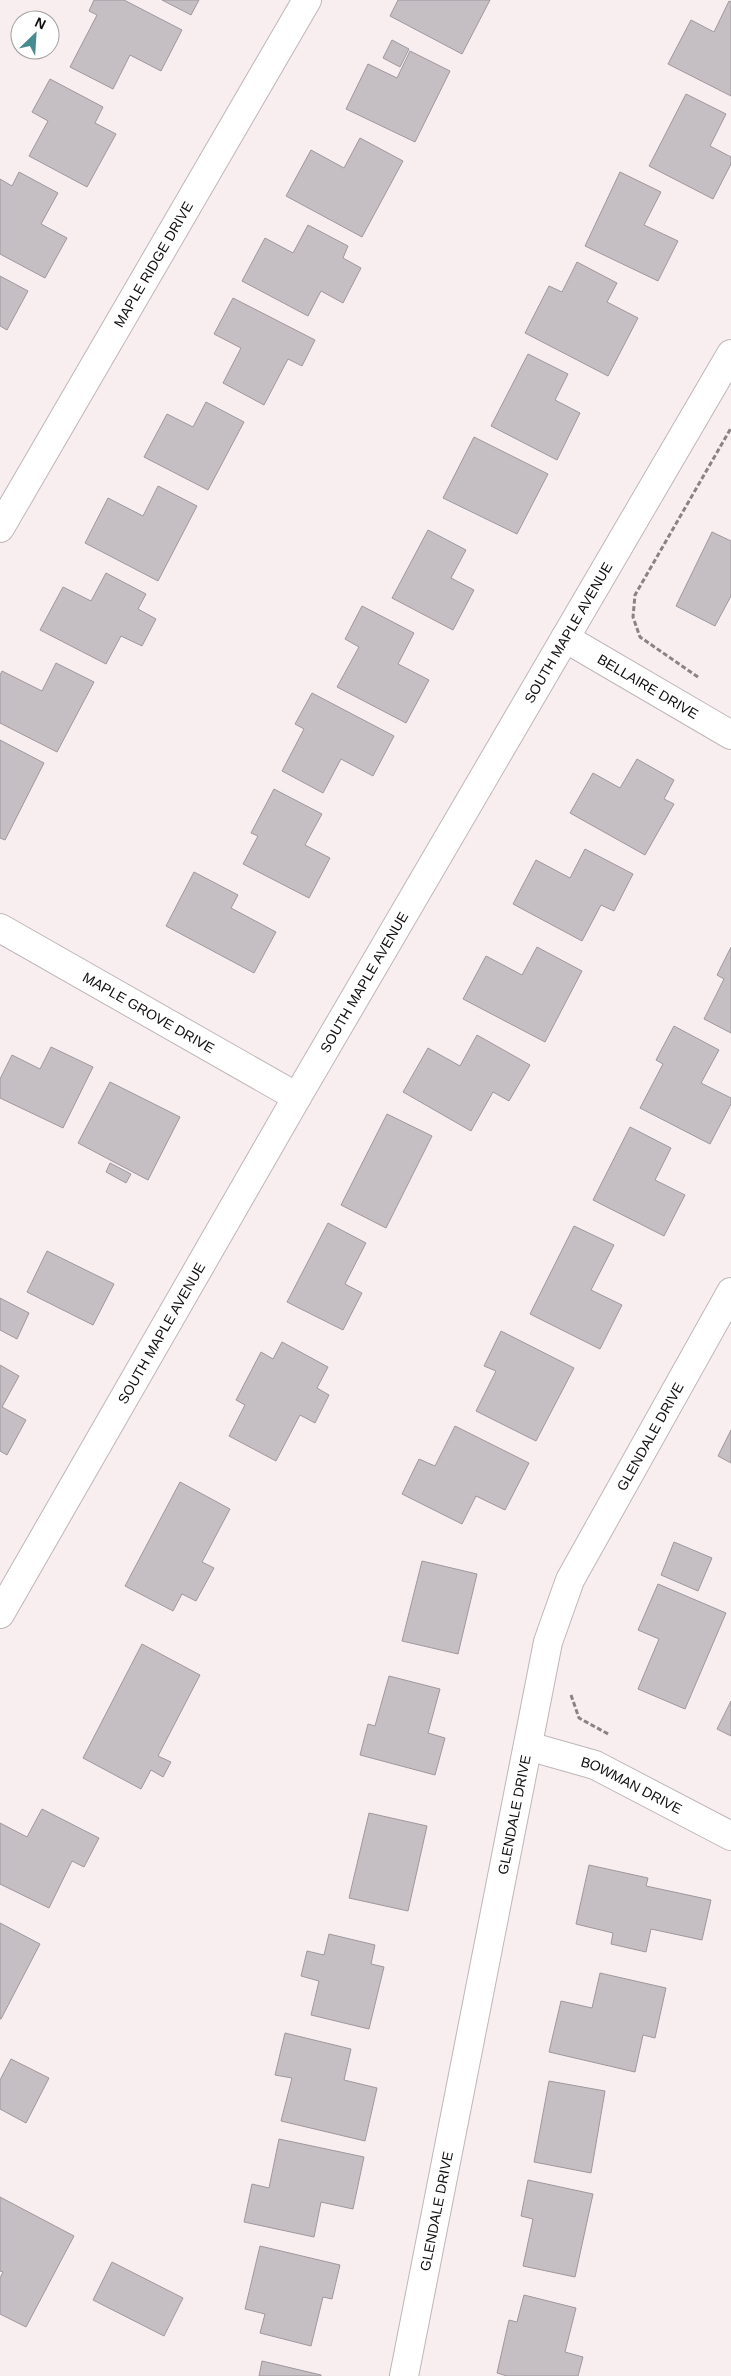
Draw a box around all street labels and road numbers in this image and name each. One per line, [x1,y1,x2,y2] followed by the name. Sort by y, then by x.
[111,199,196,330] street label: MAPLE RIDGE DRIVE
[521,559,616,706] street label: SOUTH MAPLE AVENUE
[595,651,701,722] street label: BELLAIRE DRIVE
[317,909,411,1056] street label: SOUTH MAPLE AVENUE
[80,969,217,1056] street label: MAPLE GROVE DRIVE
[115,1260,208,1406] street label: SOUTH MAPLE AVENUE
[614,1380,687,1494] street label: GLENDALE DRIVE
[579,1753,685,1817] street label: BOWMAN DRIVE
[495,1754,534,1876] street label: GLENDALE DRIVE
[417,2150,456,2272] street label: GLENDALE DRIVE

